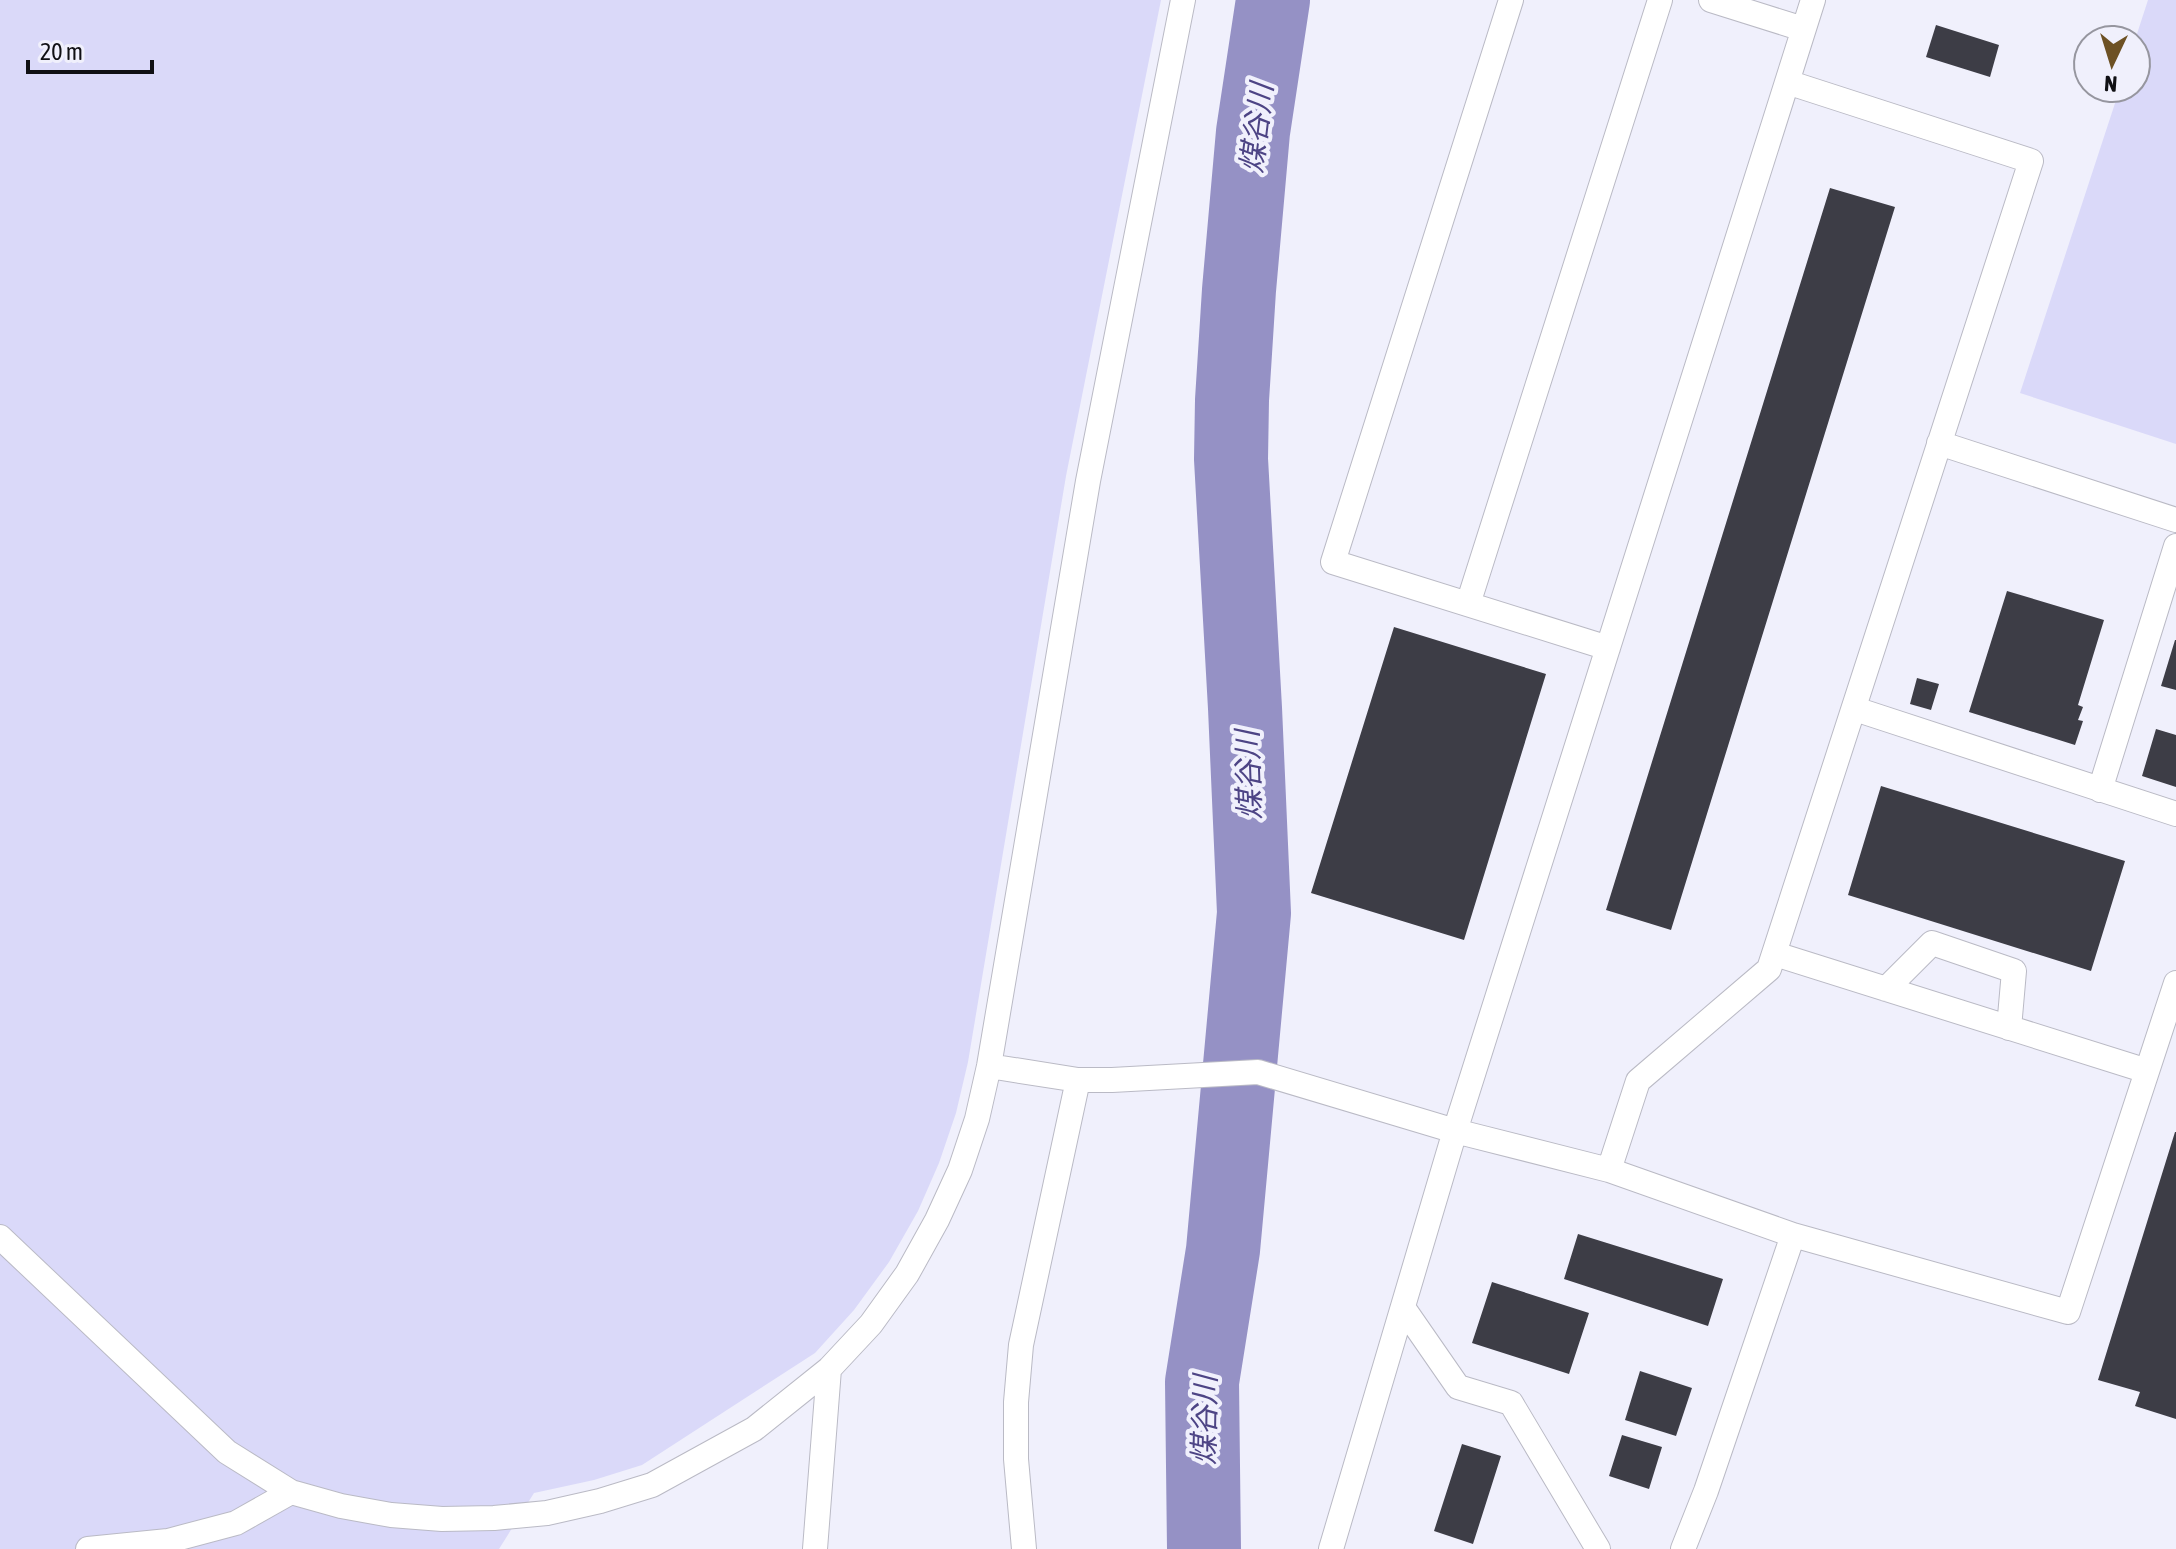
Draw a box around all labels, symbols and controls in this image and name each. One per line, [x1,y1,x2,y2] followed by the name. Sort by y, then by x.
[28,24,152,74] scale bar
[2072,24,2152,104] north arrow
[40,38,83,65] text: 20 m
[2103,71,2118,97] text: N
[1234,78,1279,175] water label: 煤谷川
[1229,726,1267,821] water label: 煤谷川
[1186,1372,1222,1465] water label: 煤谷川

